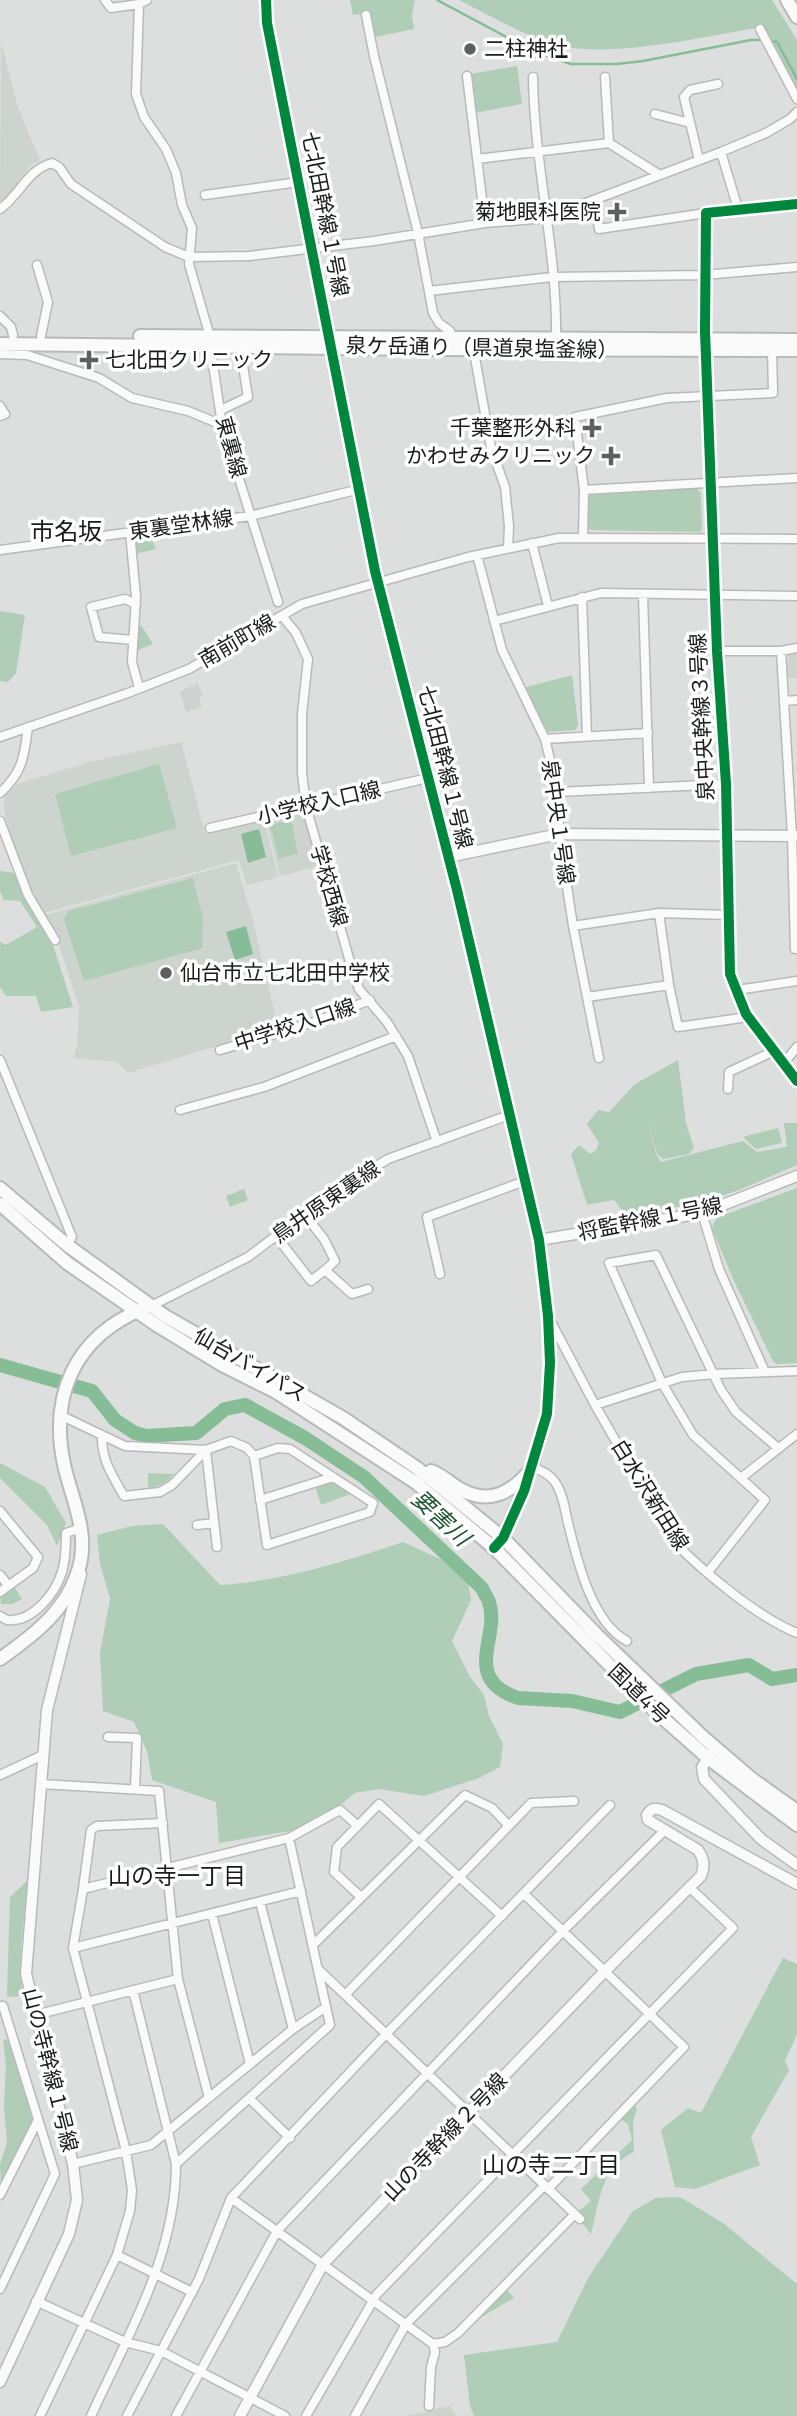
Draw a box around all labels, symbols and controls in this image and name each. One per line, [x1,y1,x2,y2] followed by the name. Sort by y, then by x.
[484,34,568,62] place label: 二柱神社
[462,41,478,57] marker: 二柱神社
[296,129,356,299] street label: 七北田幹線１号線
[475,197,601,225] place label: 菊地眼科医院
[607,202,627,222] marker: 菊地眼科医院
[345,331,619,363] street label: 泉ケ岳通り（県道泉塩釜線）
[105,345,273,373] place label: 七北田クリニック
[79,350,99,370] marker: 七北田クリニック
[210,413,254,481] street label: 東裏線
[450,413,576,441] place label: 千葉整形外科
[582,418,602,438] marker: 千葉整形外科
[406,441,595,469] place label: かわせみクリニック
[601,446,621,466] marker: かわせみクリニック
[127,503,235,545] street label: 東裏堂林線
[30,514,102,547] district label: 市名坂
[193,607,280,673] street label: 南前町線
[683,632,719,802] street label: 泉中央幹線３号線
[412,682,480,852] street label: 七北田幹線１号線
[536,758,582,886] street label: 泉中央１号線
[254,774,383,830] street label: 小学校入口線
[305,841,355,930] street label: 学校西線
[180,958,390,986] place label: 仙台市立七北田中学校
[158,965,174,981] marker: 仙台市立七北田中学校
[230,991,359,1057] street label: 中学校入口線
[266,1154,385,1249] street label: 鳥井原東裏線
[575,1190,725,1246] street label: 将監幹線１号線
[189,1321,312,1408] street label: 仙台バイパス
[606,1434,696,1555] street label: 白水沢新田線
[406,1482,480,1555] water label: 要害川
[603,1657,677,1730] street label: 国道4号
[108,1859,246,1891] district label: 山の寺一丁目
[17,1985,85,2155] street label: 山の寺幹線１号線
[376,2066,513,2206] street label: 山の寺幹線２号線
[482,2148,620,2180] district label: 山の寺二丁目

